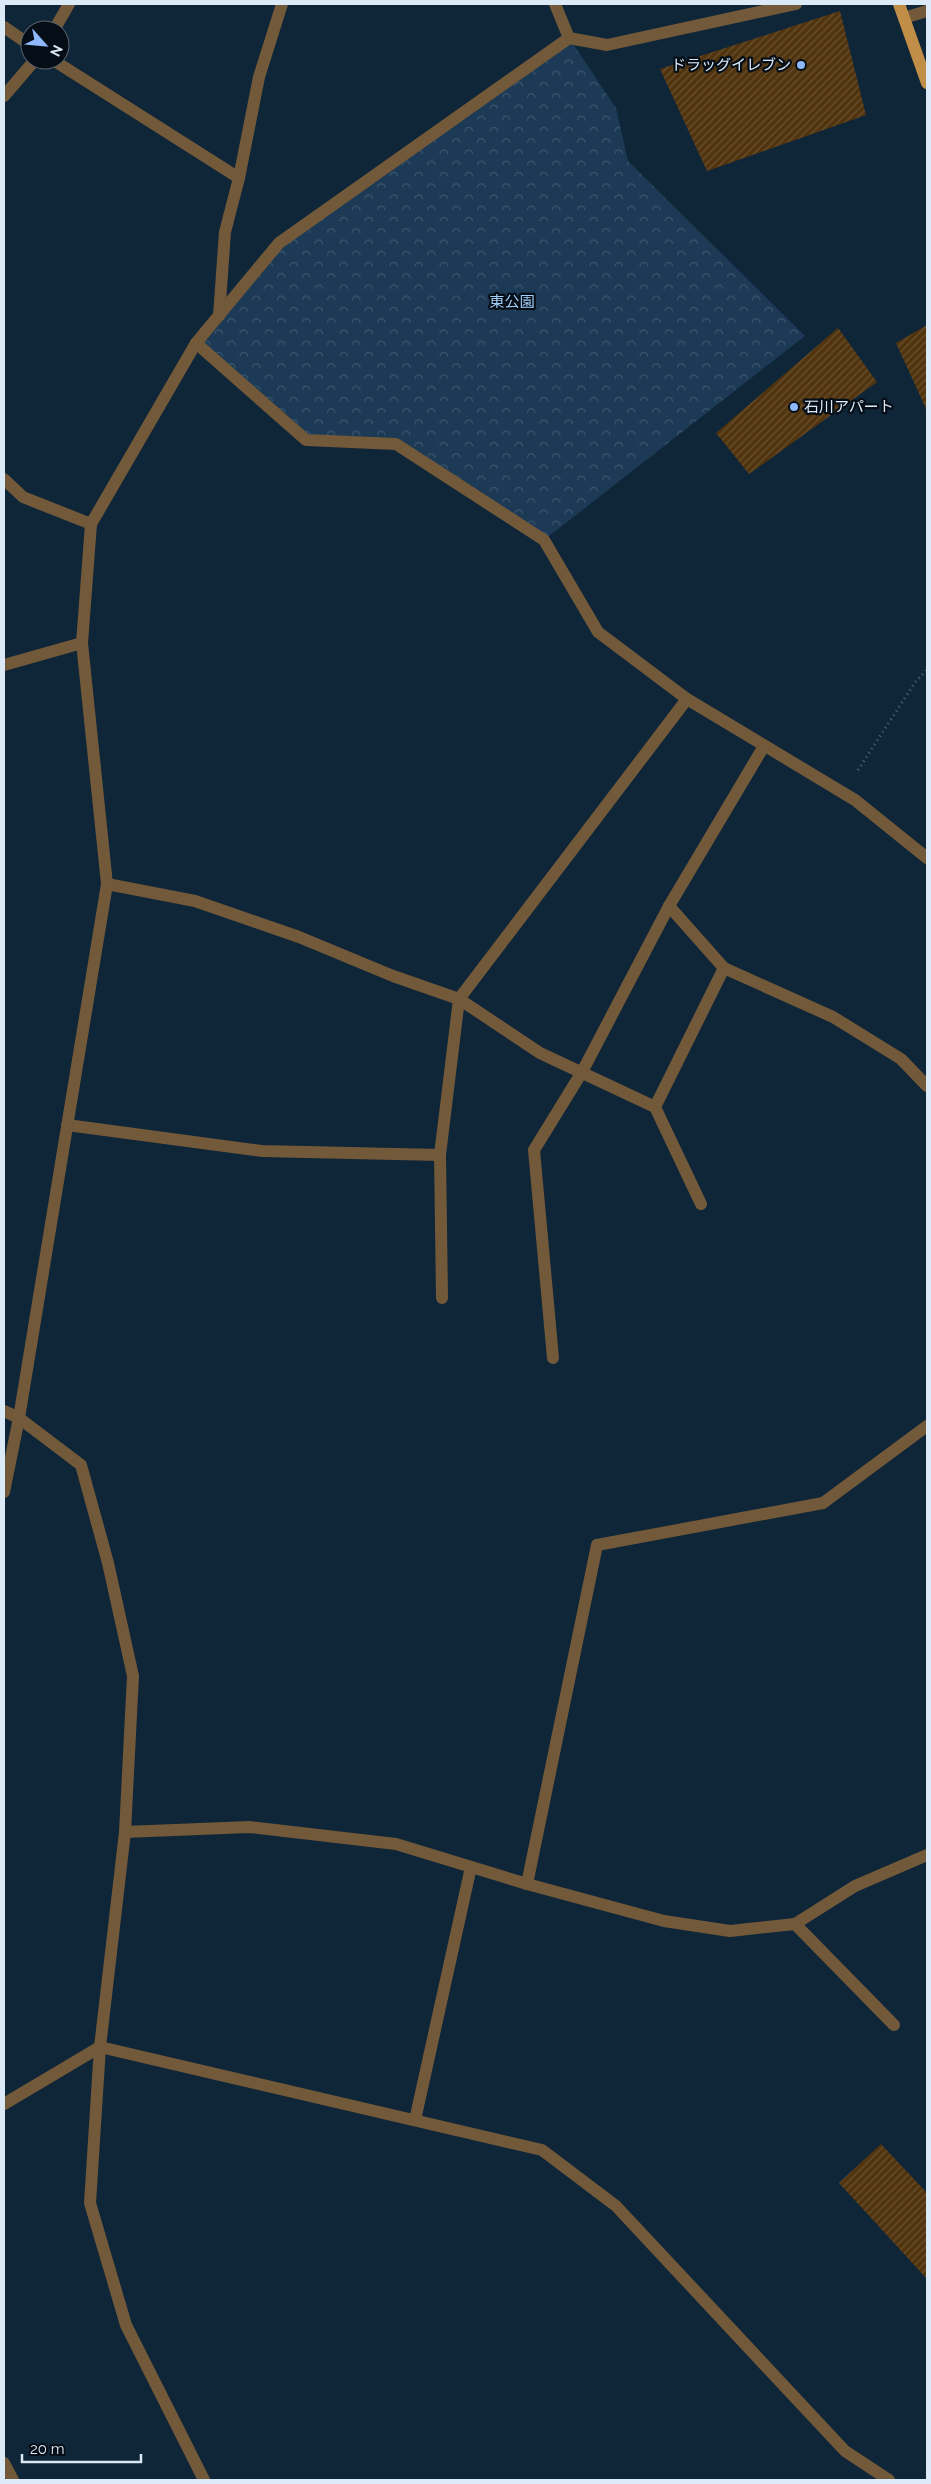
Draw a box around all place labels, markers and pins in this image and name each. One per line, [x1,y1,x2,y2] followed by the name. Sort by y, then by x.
[671,56,791,74] place label: ドラッグイレブン
[795,59,807,71] marker: ドラッグイレブン
[804,398,894,416] place label: 石川アパート
[788,401,800,413] marker: 石川アパート

